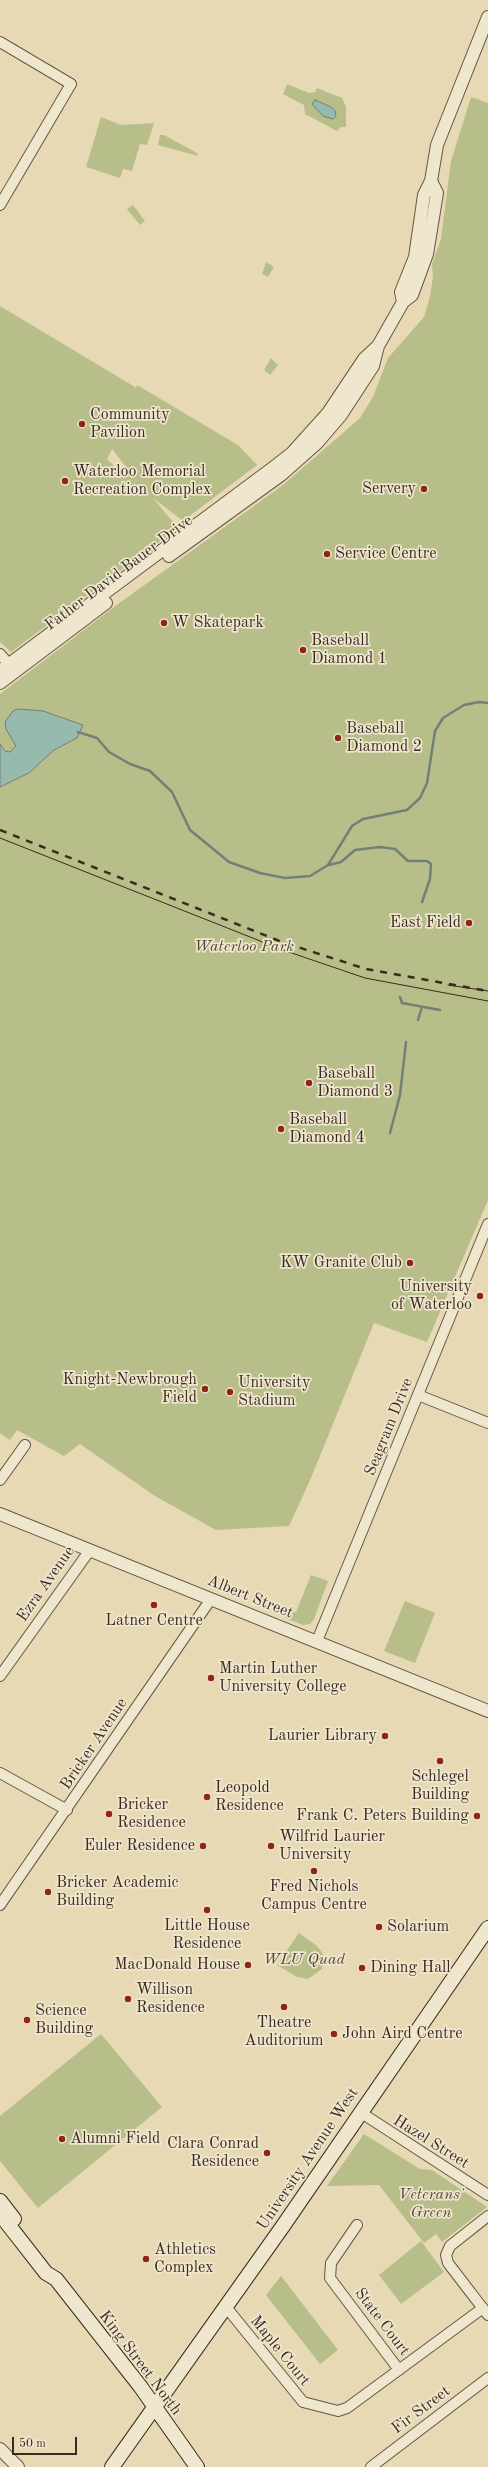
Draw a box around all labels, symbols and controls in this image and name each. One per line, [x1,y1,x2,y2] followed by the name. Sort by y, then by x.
[90,405,170,443] place label: Community Pavilion
[77,419,87,429] marker: Community Pavilion
[73,462,211,500] place label: Waterloo Memorial Recreation Complex
[60,476,70,486] marker: Waterloo Memorial Recreation Complex
[362,479,416,499] place label: Servery
[419,484,429,494] marker: Servery
[41,511,197,635] street label: Father David Bauer Drive
[335,544,437,564] place label: Service Centre
[322,549,332,559] marker: Service Centre
[172,613,264,633] place label: W Skatepark
[159,618,169,628] marker: W Skatepark
[311,631,387,669] place label: Baseball Diamond 1
[298,645,308,655] marker: Baseball Diamond 1
[346,719,422,757] place label: Baseball Diamond 2
[333,733,343,743] marker: Baseball Diamond 2
[390,913,461,933] place label: East Field
[464,918,474,928] marker: East Field
[194,937,294,957] park label: Waterloo Park
[317,1064,393,1102] place label: Baseball Diamond 3
[304,1078,314,1088] marker: Baseball Diamond 3
[289,1110,365,1148] place label: Baseball Diamond 4
[276,1124,286,1134] marker: Baseball Diamond 4
[280,1253,402,1273] place label: KW Granite Club
[405,1258,415,1268] marker: KW Granite Club
[391,1277,472,1315] place label: University of Waterloo
[475,1291,485,1301] marker: University of Waterloo
[62,1370,197,1408] place label: Knight-Newbrough Field
[238,1373,310,1411] place label: University Stadium
[361,1375,417,1479] street label: Seagram Drive
[200,1384,210,1394] marker: Knight-Newbrough Field
[225,1387,235,1397] marker: University Stadium
[13,1543,79,1625] street label: Ezra Avenue
[204,1571,296,1623] street label: Albert Street
[149,1600,159,1610] marker: Latner Centre
[105,1611,203,1631] place label: Latner Centre
[219,1659,347,1697] place label: Martin Luther University College
[206,1673,216,1683] marker: Martin Luther University College
[56,1695,132,1793] street label: Bricker Avenue
[268,1726,377,1746] place label: Laurier Library
[380,1731,390,1741] marker: Laurier Library
[435,1756,445,1766] marker: Schlegel Building
[411,1767,469,1805] place label: Schlegel Building
[215,1778,284,1816] place label: Leopold Residence
[202,1792,212,1802] marker: Leopold Residence
[117,1795,186,1833] place label: Bricker Residence
[296,1806,469,1826] place label: Frank C. Peters Building
[104,1809,114,1819] marker: Bricker Residence
[472,1811,482,1821] marker: Frank C. Peters Building
[279,1827,385,1865] place label: Wilfrid Laurier University
[84,1836,195,1856] place label: Euler Residence
[198,1841,208,1851] marker: Euler Residence
[266,1841,276,1851] marker: Wilfrid Laurier University
[309,1866,319,1876] marker: Fred Nichols Campus Centre
[56,1873,178,1911] place label: Bricker Academic Building
[261,1877,367,1915] place label: Fred Nichols Campus Centre
[43,1887,53,1897] marker: Bricker Academic Building
[202,1905,212,1915] marker: Little House Residence
[164,1916,250,1954] place label: Little House Residence
[387,1917,449,1937] place label: Solarium
[374,1922,384,1932] marker: Solarium
[263,1950,345,1970] park label: WLU Quad
[114,1955,240,1975] place label: MacDonald House
[370,1958,451,1978] place label: Dining Hall
[243,1960,253,1970] marker: MacDonald House
[357,1963,367,1973] marker: Dining Hall
[136,1980,205,2018] place label: Willison Residence
[123,1994,133,2004] marker: Willison Residence
[35,2001,93,2039] place label: Science Building
[279,2002,289,2012] marker: Theatre Auditorium
[244,2013,324,2051] place label: Theatre Auditorium
[22,2015,32,2025] marker: Science Building
[342,2024,463,2044] place label: John Aird Centre
[329,2029,339,2039] marker: John Aird Centre
[253,2084,363,2234] street label: University Avenue West
[389,2111,473,2173] street label: Hazel Street
[70,2129,160,2149] place label: Alumni Field
[57,2134,67,2144] marker: Alumni Field
[167,2134,259,2172] place label: Clara Conrad Residence
[262,2148,272,2158] marker: Clara Conrad Residence
[398,2185,464,2223] park label: Veterans' Green
[154,2240,216,2278] place label: Athletics Complex
[141,2254,151,2264] marker: Athletics Complex
[350,2284,414,2360] street label: State Court
[94,2307,186,2419] street label: King Street North
[246,2312,314,2390] street label: Maple Court
[388,2382,454,2438] street label: Fir Street
[14,2429,79,2455] scale bar
[19,2438,46,2450] text: 50 m

